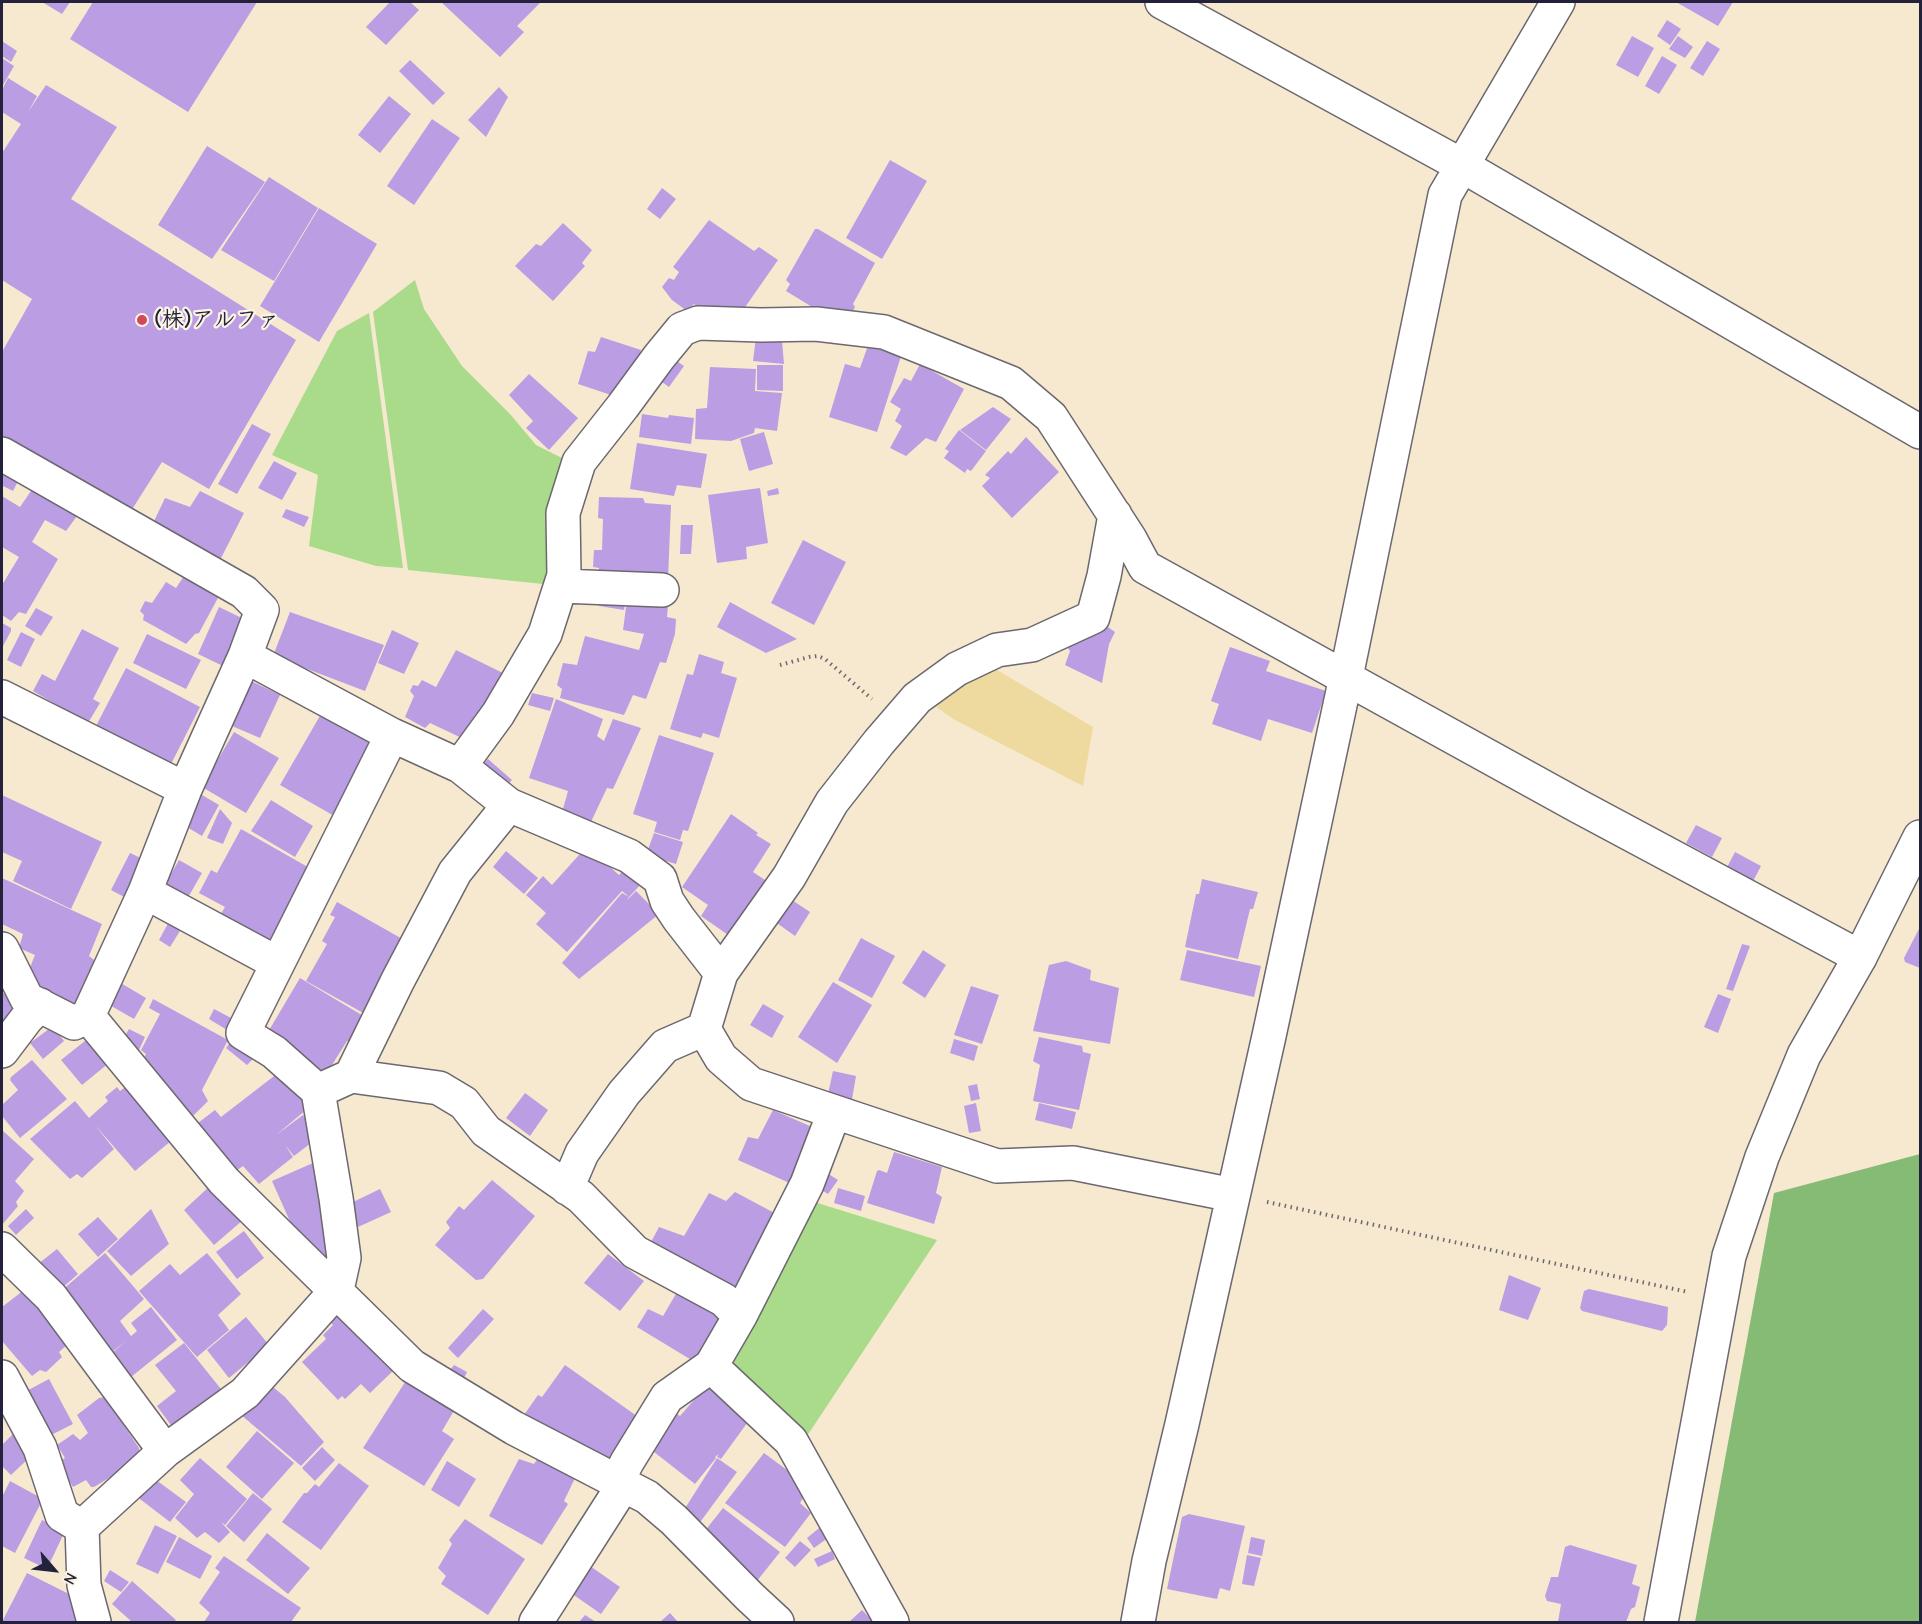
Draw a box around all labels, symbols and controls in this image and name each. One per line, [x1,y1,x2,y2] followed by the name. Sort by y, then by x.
[154,307,280,333] place label: (株)アルファ
[135,313,149,327] marker: (株)アルファ
[24,1540,84,1600] north arrow
[59,1570,80,1587] text: N

